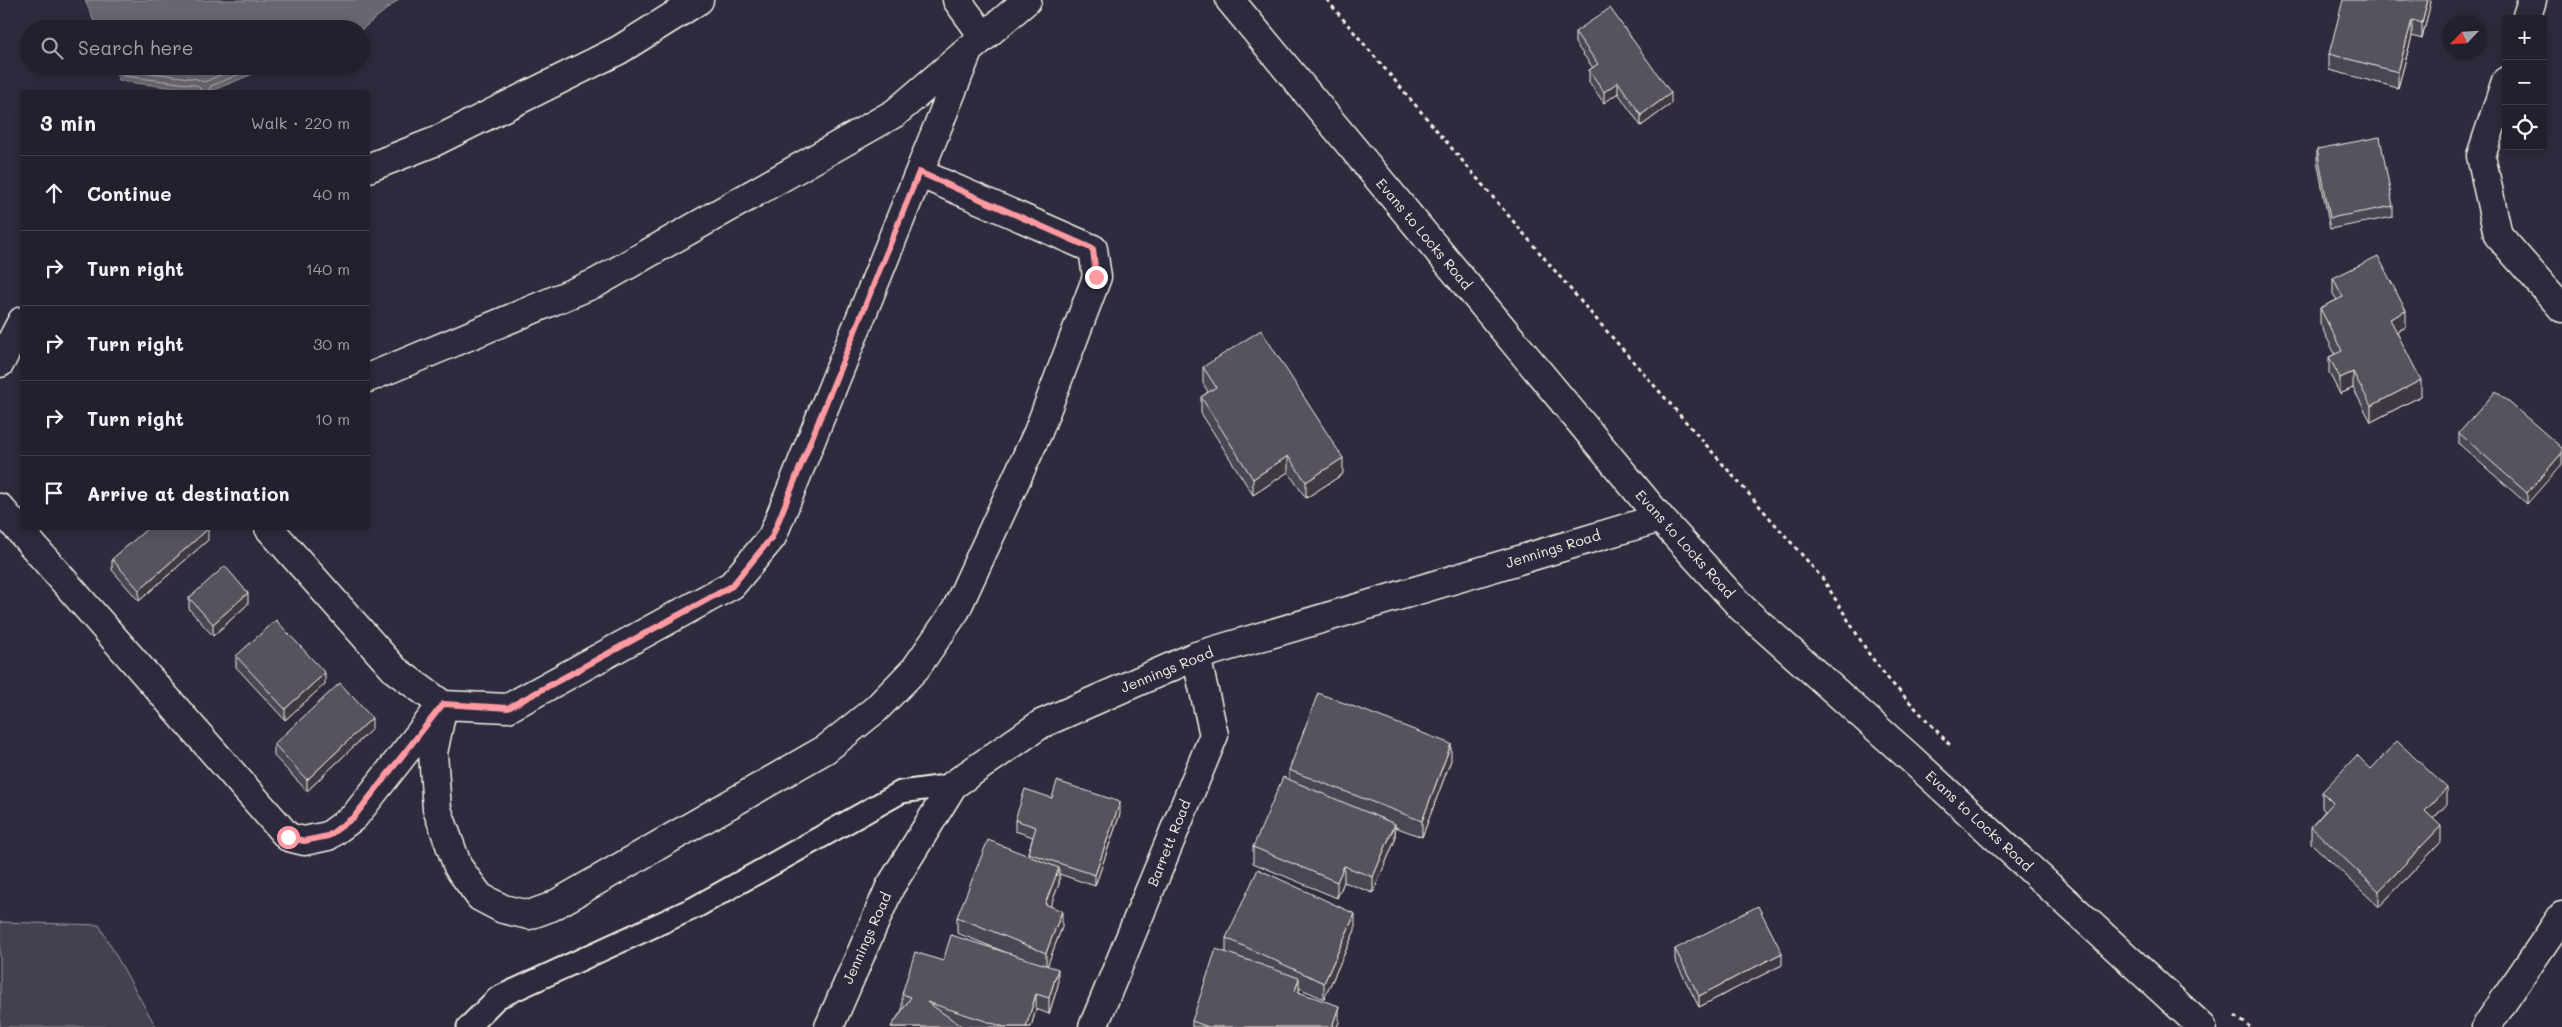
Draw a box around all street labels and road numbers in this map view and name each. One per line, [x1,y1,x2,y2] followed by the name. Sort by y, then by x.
[1372,174,1477,293] street label: Evans to Locks Road
[1632,485,1739,602] street label: Evans to Locks Road
[1503,525,1603,572] street label: Jennings Road
[1118,642,1216,697] street label: Jennings Road
[1922,766,2037,875] street label: Evans to Locks Road
[1143,797,1195,889] street label: Barrett Road
[838,889,895,987] street label: Jennings Road

